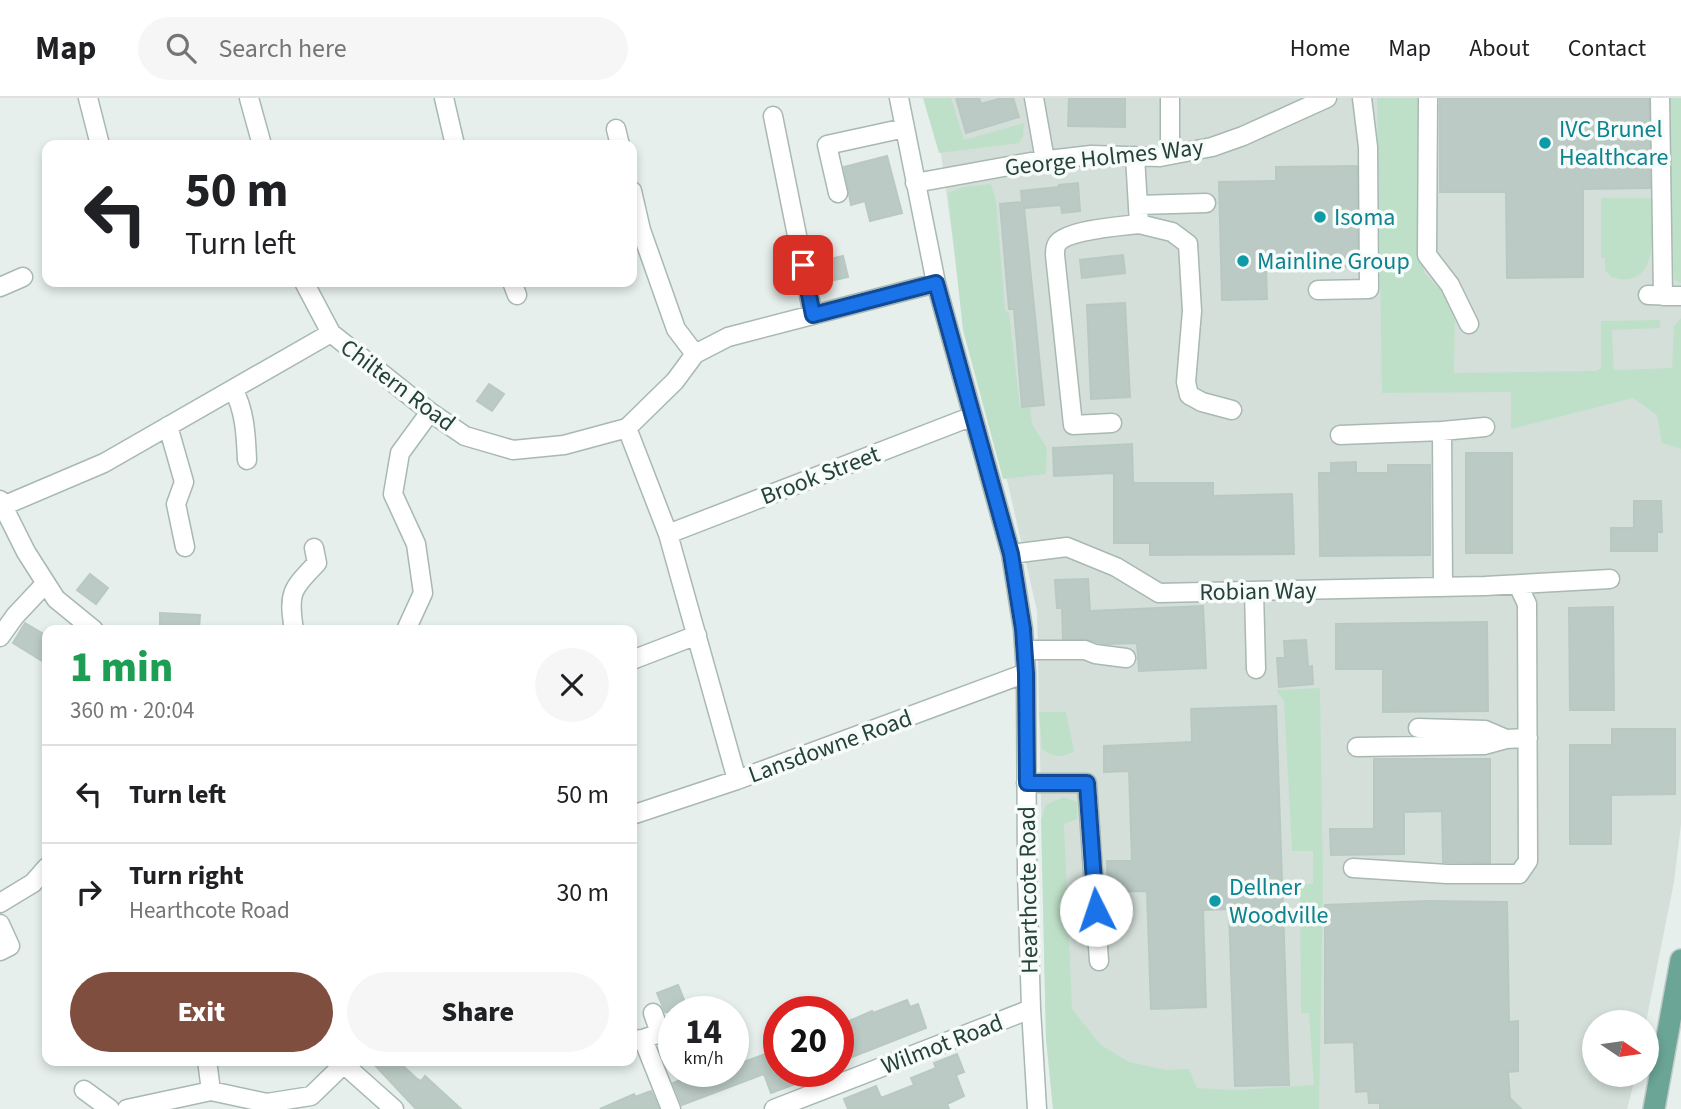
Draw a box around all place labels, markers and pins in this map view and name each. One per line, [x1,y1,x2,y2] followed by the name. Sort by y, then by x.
[1559,112,1668,175] place label: IVC Brunel Healthcare
[1537,135,1553,151] marker: IVC Brunel Healthcare
[1334,200,1395,235] place label: Isoma
[1312,209,1328,225] marker: Isoma
[773,235,833,295] pin
[1257,244,1410,279] place label: Mainline Group
[1235,253,1251,269] marker: Mainline Group
[1229,870,1328,933] place label: Dellner Woodville
[1207,893,1223,909] marker: Dellner Woodville

